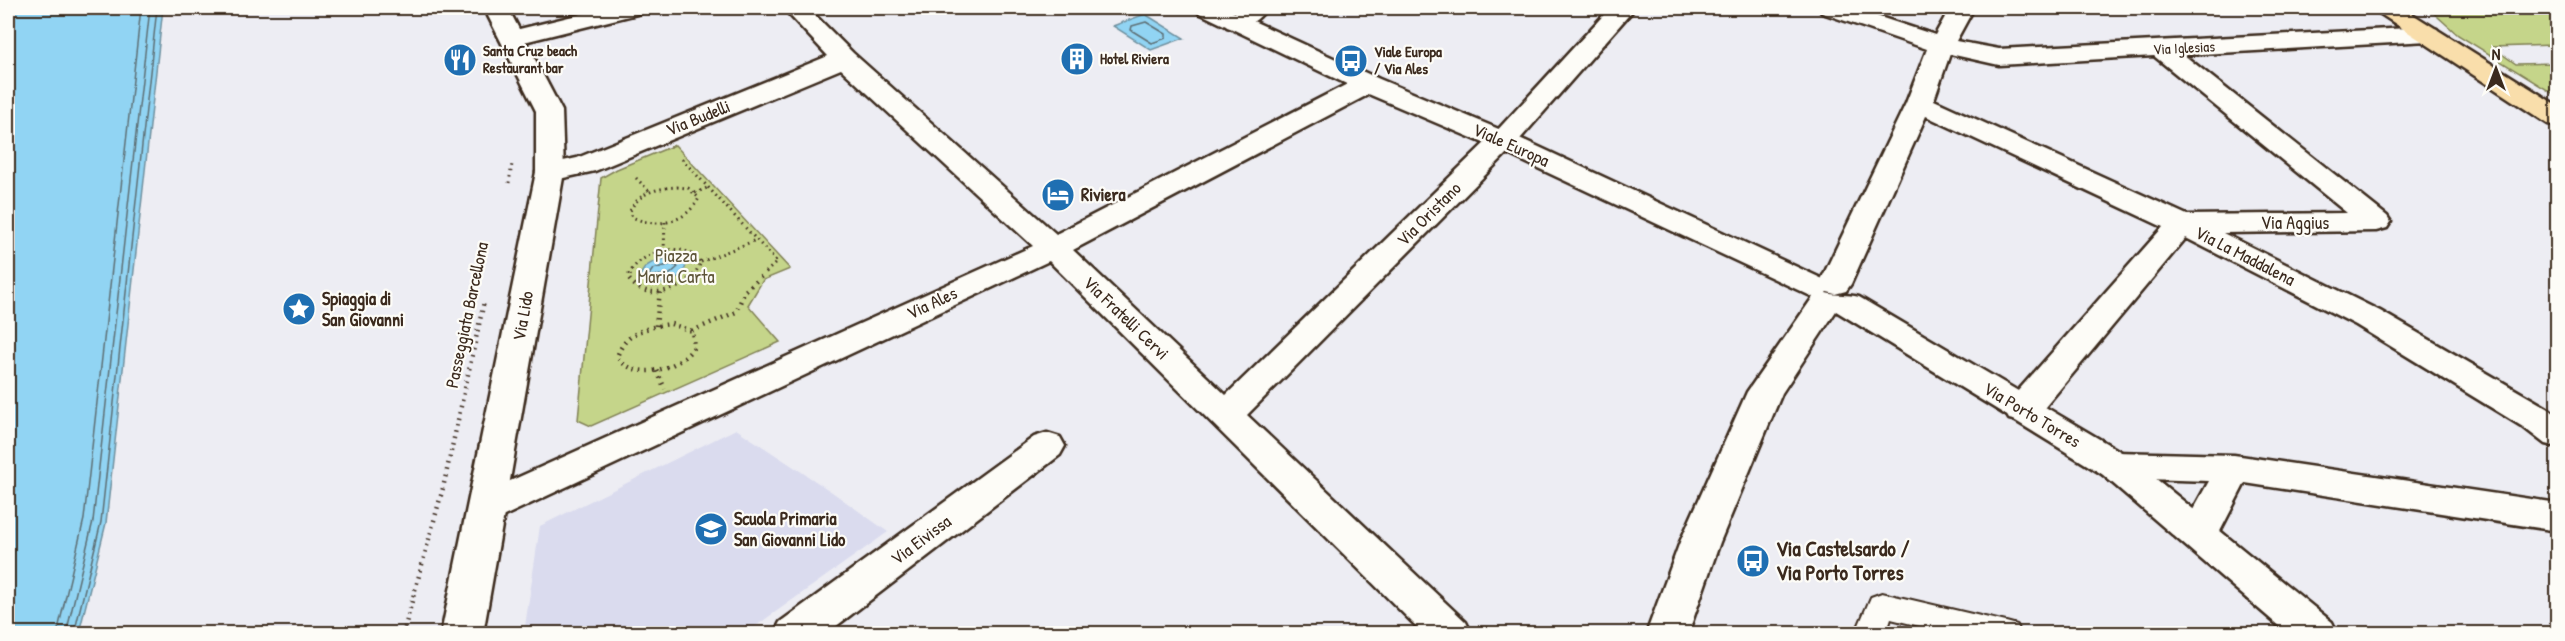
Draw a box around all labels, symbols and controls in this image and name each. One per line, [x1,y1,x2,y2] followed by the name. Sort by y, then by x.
[2152,35,2216,60] street label: Via Iglesias
[2466,39,2526,99] north arrow
[483,40,578,78] place label: Santa Cruz beach Restaurant bar
[1059,41,1095,77] building icon: Hotel Riviera
[1374,41,1442,79] place label: Viale Europa / Via Ales
[442,42,478,78] restaurant icon: Santa Cruz beach Restaurant bar
[1333,43,1369,79] bus stop icon: Viale Europa / Via Ales
[2492,43,2501,65] text: N
[1100,48,1169,69] place label: Hotel Riviera
[662,93,734,142] street label: Via Budelli
[1469,117,1553,173] street label: Viale Europa
[1391,176,1466,251] street label: Via Oristano
[1040,177,1076,213] hotel icon: Riviera
[1081,182,1127,207] place label: Riviera
[2261,210,2329,235] street label: Via Aggius
[2191,220,2300,291] street label: Via La Maddalena
[439,240,494,390] street label: Passeggiata Barcellona
[637,243,715,289] park label: Piazza Maria Carta
[1078,270,1175,365] street label: Via Fratelli Cervi
[902,280,961,325] street label: Via Ales
[322,286,404,332] place label: Spiaggia di San Giovanni
[506,289,539,343] street label: Via Lido
[281,291,317,327] place icon: Spiaggia di San Giovanni
[1979,376,2086,453] street label: Via Porto Torres
[734,506,846,552] place label: Scuola Primaria San Giovanni Lido
[885,509,956,570] street label: Via Eivissa
[693,511,729,547] school or university icon: Scuola Primaria San Giovanni Lido
[1776,534,1909,587] place label: Via Castelsardo / Via Porto Torres
[1735,543,1771,579] bus stop icon: Via Castelsardo / Via Porto Torres

